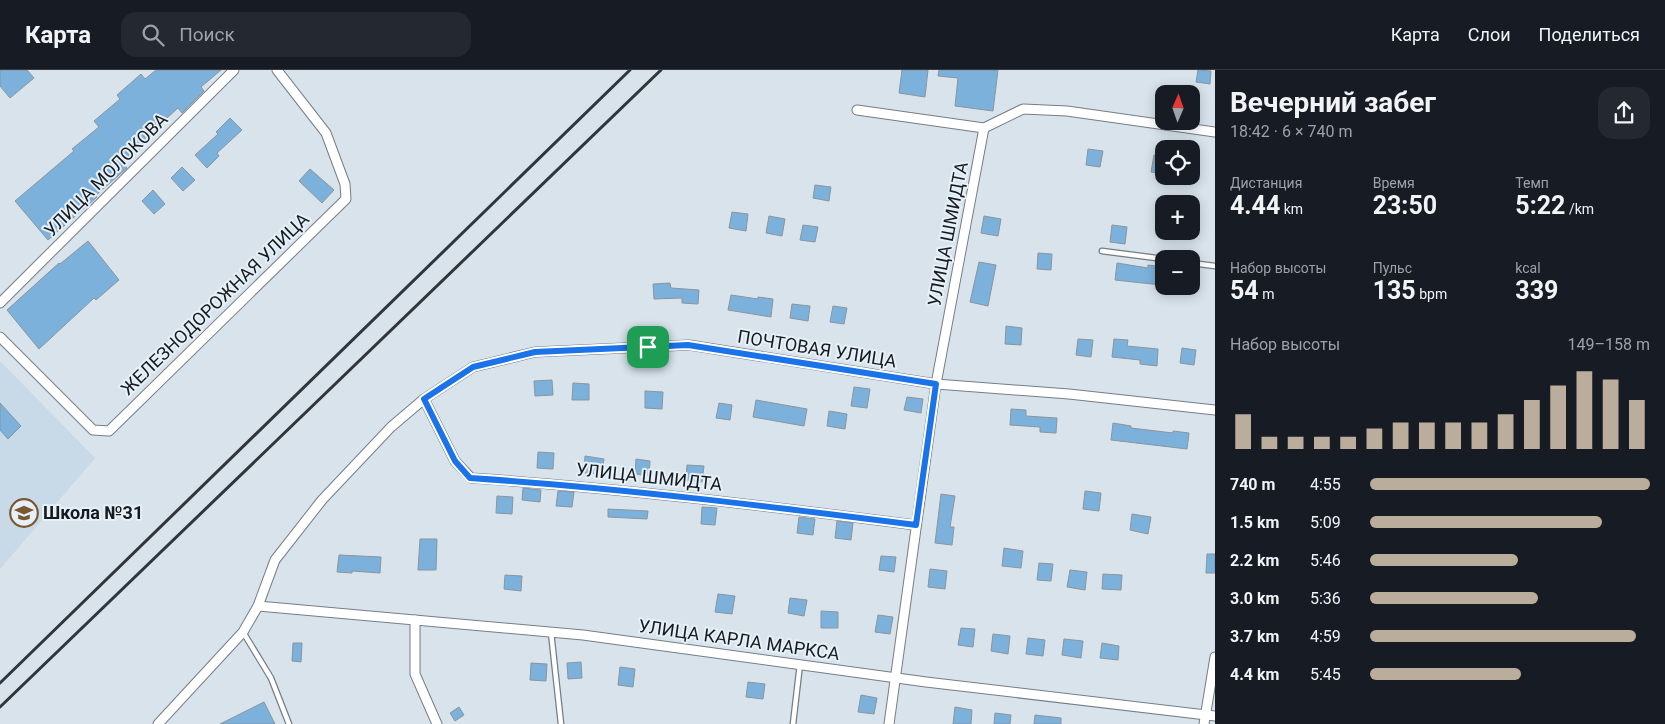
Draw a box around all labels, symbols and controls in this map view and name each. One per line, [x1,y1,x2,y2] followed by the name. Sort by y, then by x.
[121,12,471,57] search box
[25,21,91,49] text: Карта
[139,21,167,49] icon: search
[179,23,235,46] text: Поиск
[1391,24,1440,45] text: Карта
[1468,24,1511,45] text: Слои
[1539,24,1640,45] text: Поделиться
[1155,85,1200,130] north arrow
[1155,85,1200,295] map controls
[1230,86,1436,119] text: Вечерний забег
[1598,87,1650,139] button: share
[40,109,172,241] street label: УЛИЦА МОЛОКОВА
[1230,122,1352,141] text: 18:42 · 6 × 740 m
[1155,140,1200,185] button: locate
[923,160,972,308] street label: УЛИЦА ШМИДТА
[1230,175,1302,191] text: Дистанция
[1373,175,1415,191] text: Время
[1515,175,1549,191] text: Темп
[1230,191,1280,220] text: 4.44
[1373,191,1437,220] text: 23:50
[1515,191,1565,220] text: 5:22
[1155,195,1200,240] button: +
[1280,201,1303,217] text: km
[1565,201,1594,217] text: /km
[116,208,313,399] street label: ЖЕЛЕЗНОДОРОЖНАЯ УЛИЦА
[1155,250,1200,295] button: −
[1230,260,1326,276] text: Набор высоты
[1373,260,1412,276] text: Пульс
[1515,260,1541,276] text: kcal
[1230,276,1259,305] text: 54
[1373,276,1416,305] text: 135
[1515,276,1558,305] text: 339
[1259,286,1274,302] text: m
[1416,286,1447,302] text: bpm
[627,326,669,368] pin
[736,326,898,371] street label: ПОЧТОВАЯ УЛИЦА
[634,333,662,361] icon: arrive
[1230,335,1340,354] text: Набор высоты
[1568,335,1650,354] text: 149–158 m
[575,458,723,495] street label: УЛИЦА ШМИДТА
[1230,475,1275,494] text: 740 m
[1310,475,1341,494] text: 4:55
[9,498,39,528] school or university icon: Школа №31
[43,502,143,523] place label: Школа №31
[1230,513,1279,532] text: 1.5 km
[1310,513,1341,532] text: 5:09
[1230,551,1279,570] text: 2.2 km
[1310,551,1341,570] text: 5:46
[1230,589,1279,608] text: 3.0 km
[1310,589,1341,608] text: 5:36
[637,615,841,664] street label: УЛИЦА КАРЛА МАРКСА
[1230,627,1279,646] text: 3.7 km
[1310,627,1341,646] text: 4:59
[1230,665,1279,684] text: 4.4 km
[1310,665,1341,684] text: 5:45

